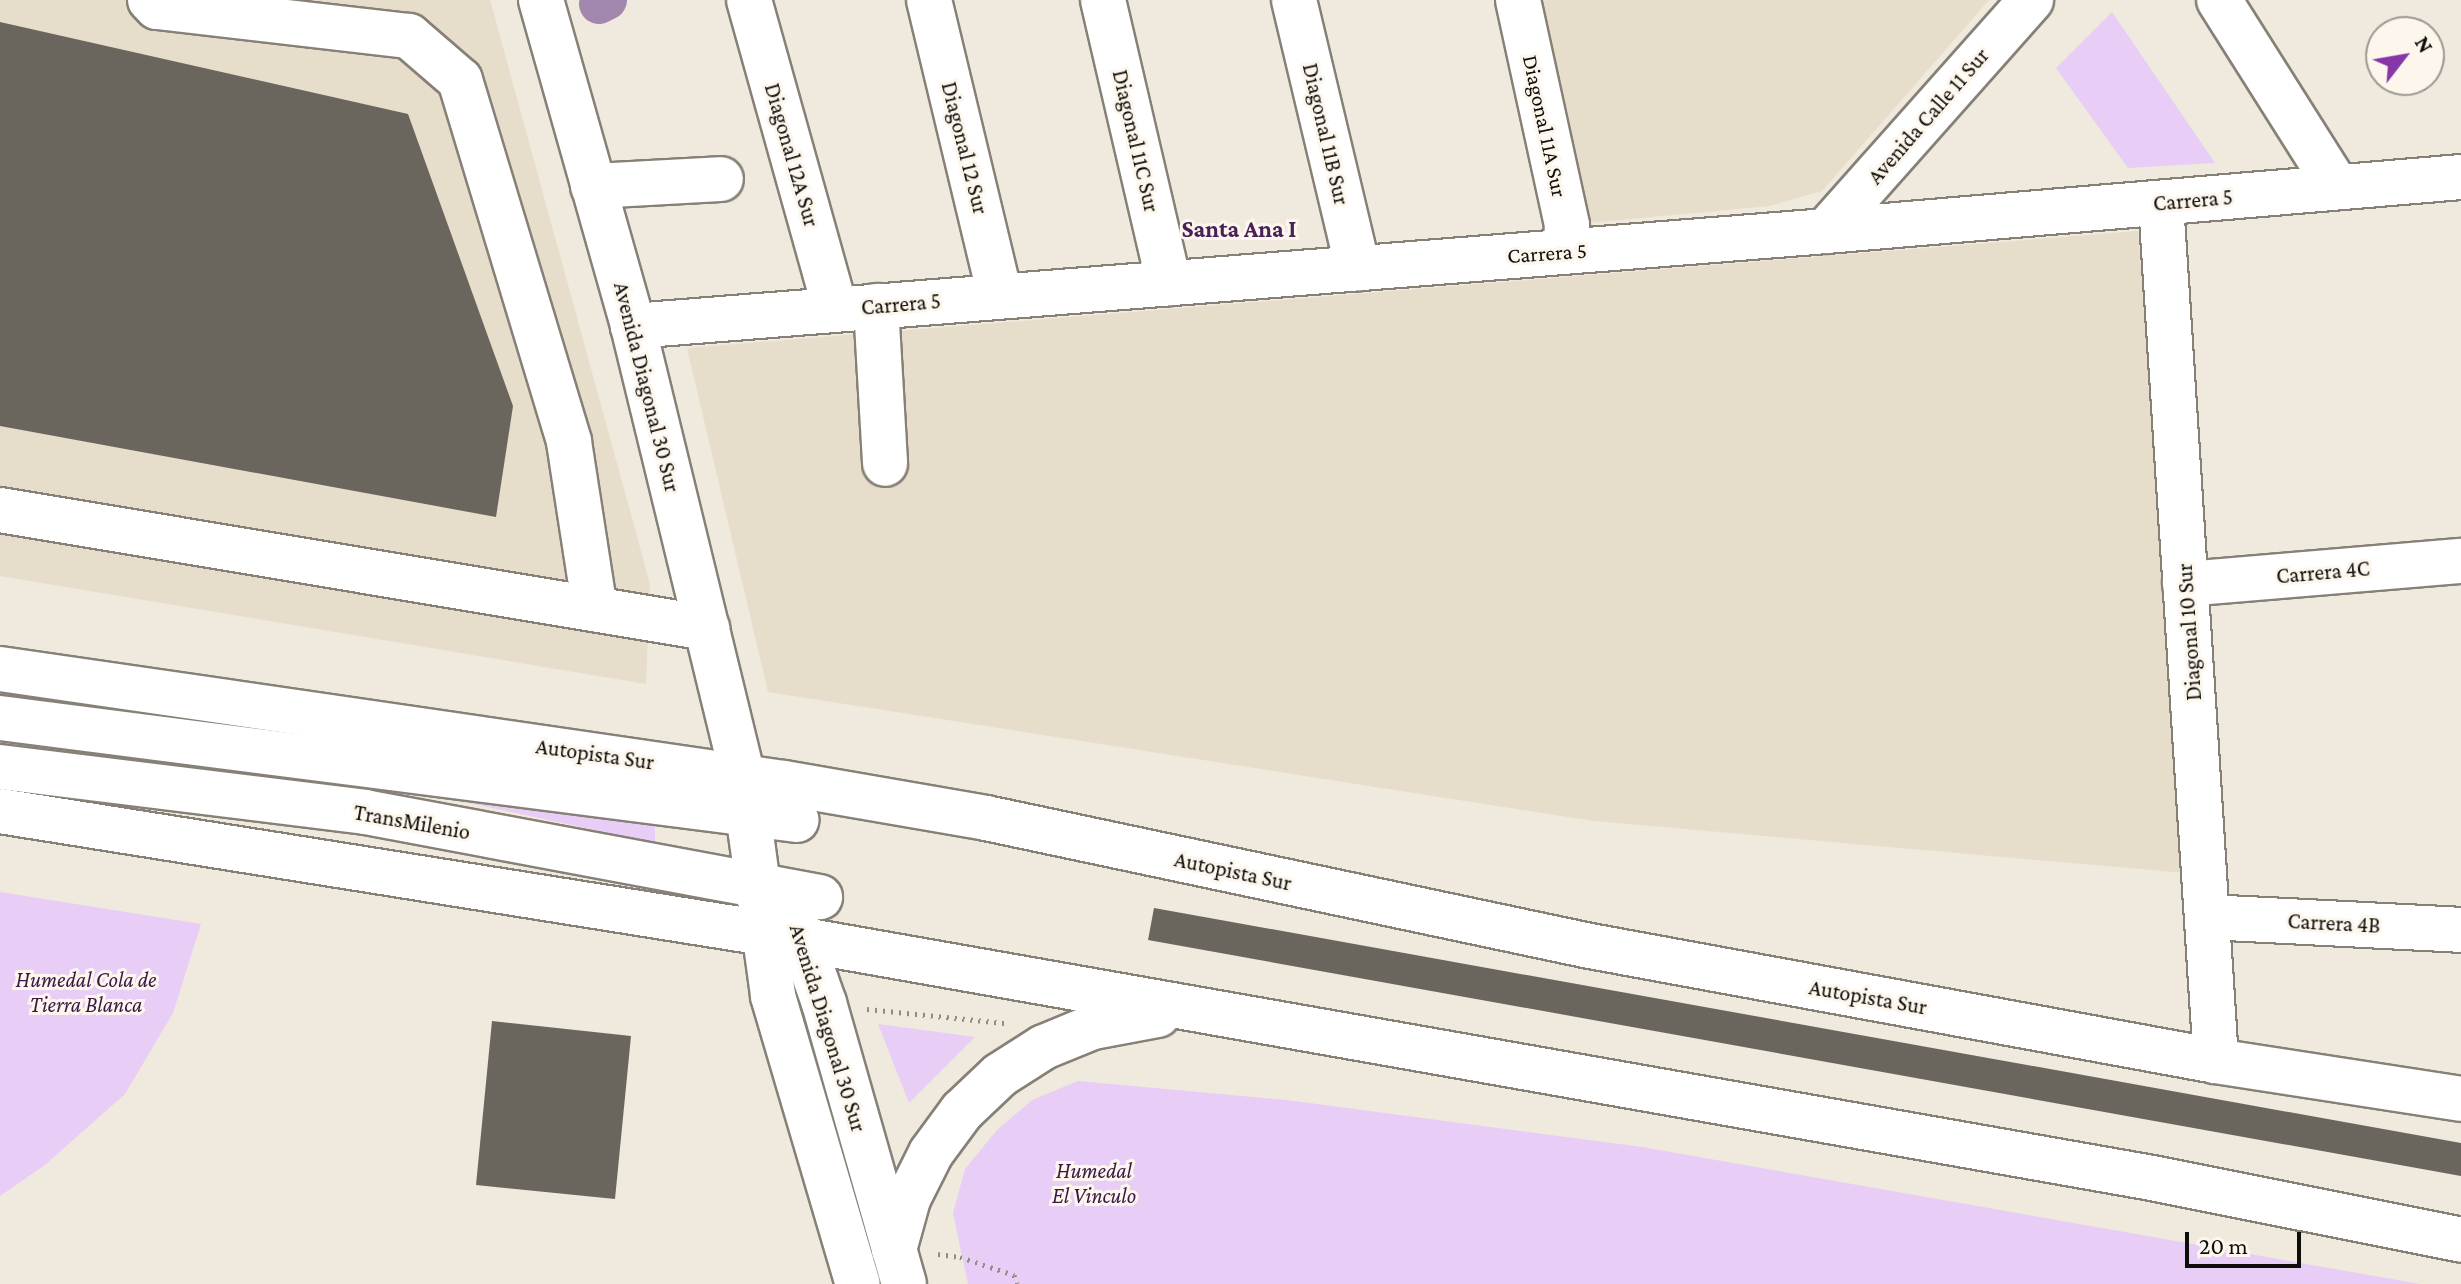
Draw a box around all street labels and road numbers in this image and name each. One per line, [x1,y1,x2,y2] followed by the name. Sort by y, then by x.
[1862,42,1994,190] street label: Avenida Calle 11 Sur
[1517,52,1573,200] street label: Diagonal 11A Sur
[1297,61,1355,207] street label: Diagonal 11B Sur
[1107,67,1165,215] street label: Diagonal 11C Sur
[936,79,994,217] street label: Diagonal 12 Sur
[759,80,825,230] street label: Diagonal 12A Sur
[2152,183,2234,217] street label: Carrera 5
[1506,237,1588,269] street label: Carrera 5
[608,279,686,495] street label: Avenida Diagonal 30 Sur
[860,287,942,321] street label: Carrera 5
[2275,555,2371,589] street label: Carrera 4C
[2171,562,2207,702] street label: Diagonal 10 Sur
[534,733,656,775] street label: Autopista Sur
[352,799,472,845] street label: TransMilenio
[1172,846,1294,896] street label: Autopista Sur
[2287,907,2381,939] street label: Carrera 4B
[784,921,872,1135] street label: Avenida Diagonal 30 Sur
[1807,974,1929,1020] street label: Autopista Sur

